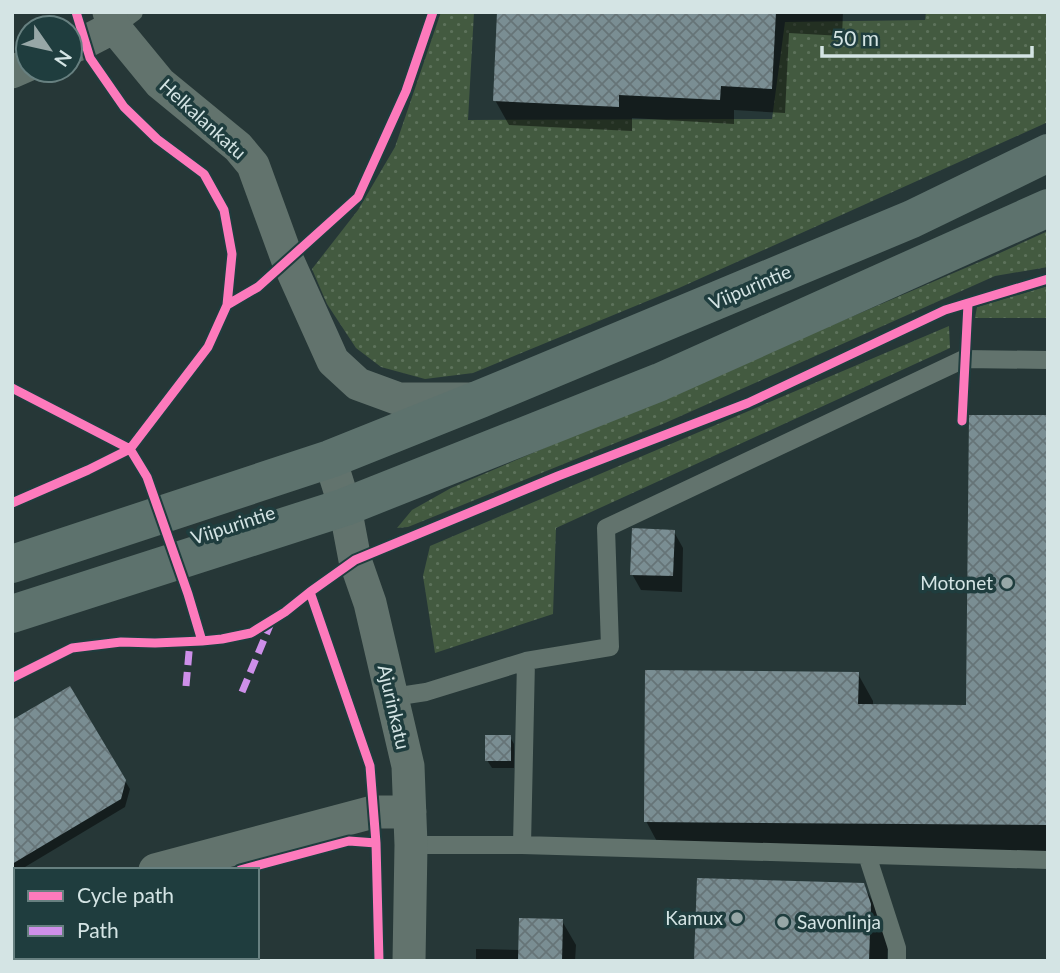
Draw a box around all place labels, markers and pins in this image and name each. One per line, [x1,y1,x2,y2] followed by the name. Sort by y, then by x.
[920,571,993,594] place label: Motonet
[999,575,1015,591] marker: Motonet
[665,906,724,929] place label: Kamux
[729,910,745,926] marker: Kamux
[797,910,881,933] place label: Savonlinja
[775,914,791,930] marker: Savonlinja

